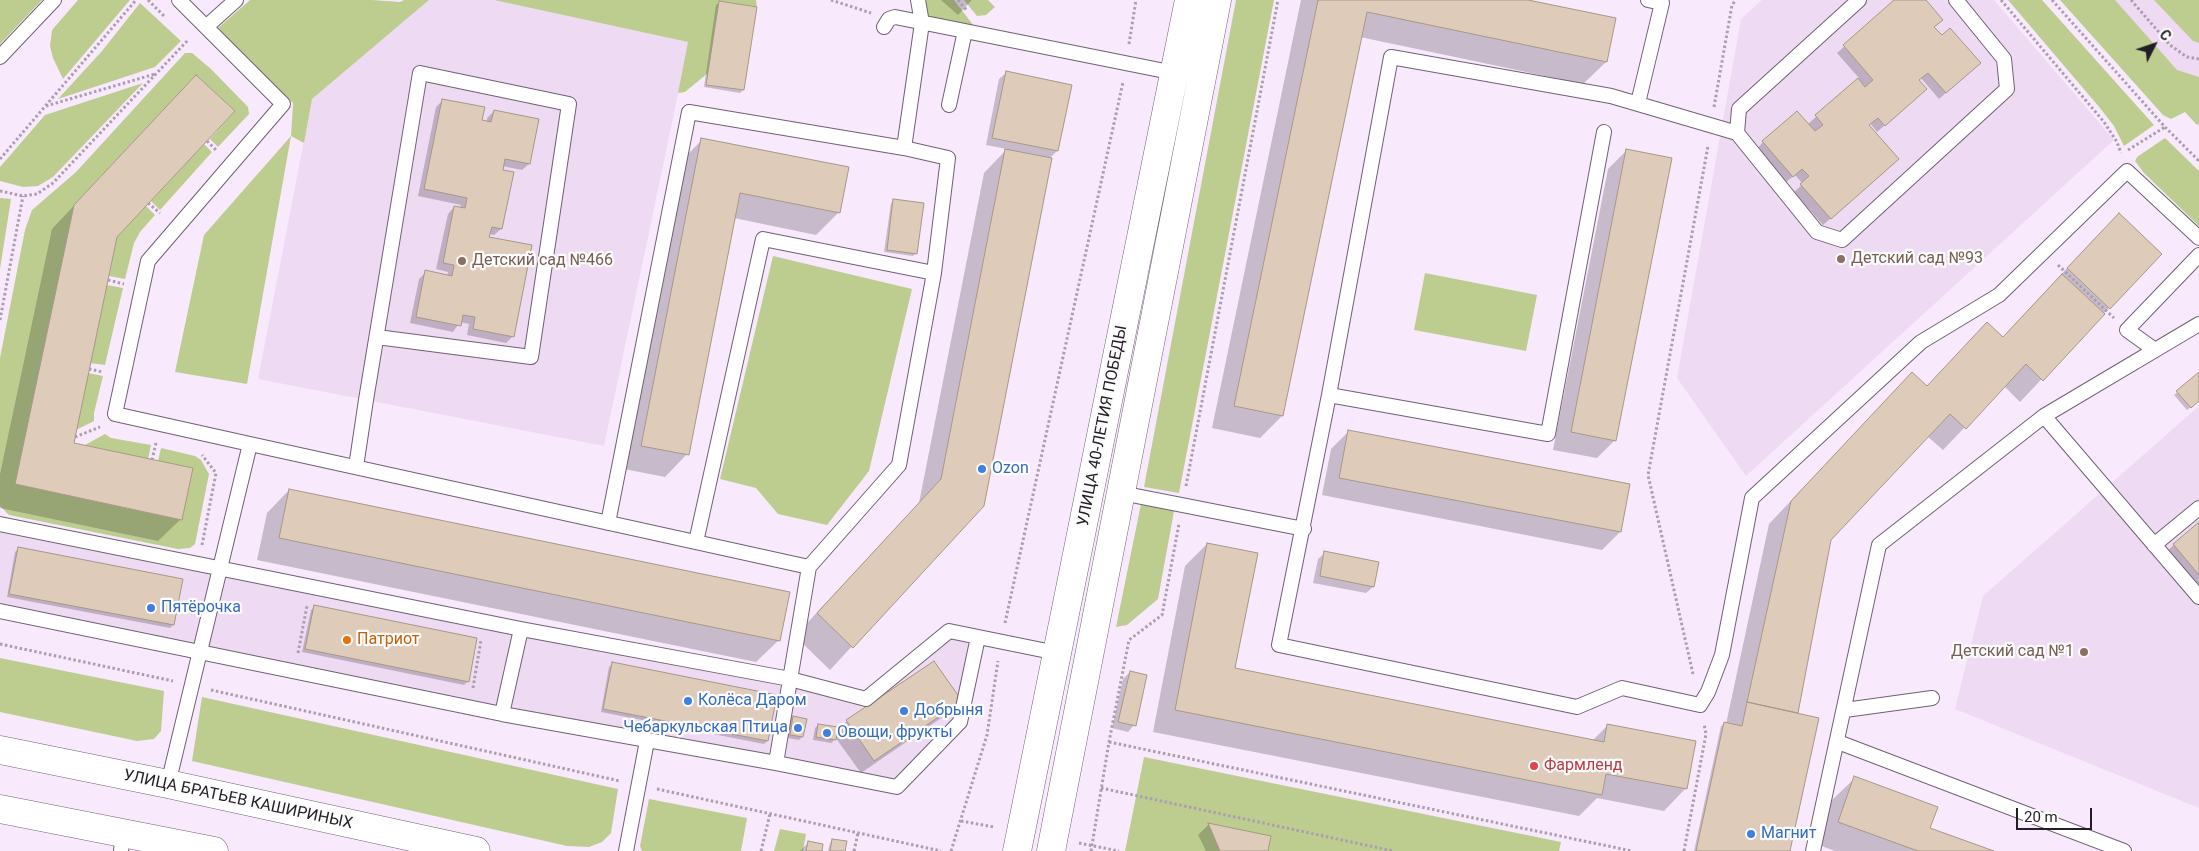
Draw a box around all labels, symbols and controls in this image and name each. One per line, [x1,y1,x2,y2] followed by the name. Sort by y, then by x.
[2129,20,2179,70] north arrow
[2156,26,2174,44] text: С
[1851,249,1983,269] place label: Детский сад №93
[472,251,613,271] place label: Детский сад №466
[1835,253,1847,265] marker: Детский сад №93
[456,255,468,267] marker: Детский сад №466
[1074,324,1132,528] street label: УЛИЦА 40-ЛЕТИЯ ПОБЕДЫ
[992,459,1029,479] place label: Ozon
[976,463,988,475] marker: Ozon
[161,598,241,618] place label: Пятёрочка
[145,602,157,614] marker: Пятёрочка
[357,630,420,650] place label: Патриот
[341,634,353,646] marker: Патриот
[1951,642,2074,662] place label: Детский сад №1
[2078,646,2090,658] marker: Детский сад №1
[698,691,807,711] place label: Колёса Даром
[682,695,694,707] marker: Колёса Даром
[914,701,983,721] place label: Добрыня
[898,705,910,717] marker: Добрыня
[623,718,788,738] place label: Чебаркульская Птица
[792,722,804,734] marker: Чебаркульская Птица
[837,723,953,743] place label: Овощи, фрукты
[821,727,833,739] marker: Овощи, фрукты
[1544,756,1623,776] place label: Фармленд
[1528,760,1540,772] marker: Фармленд
[122,766,354,834] street label: УЛИЦА БРАТЬЕВ КАШИРИНЫХ
[2019,798,2095,830] scale bar
[2024,808,2058,826] text: 20 m
[1761,824,1817,844] place label: Магнит
[1745,828,1757,840] marker: Магнит

